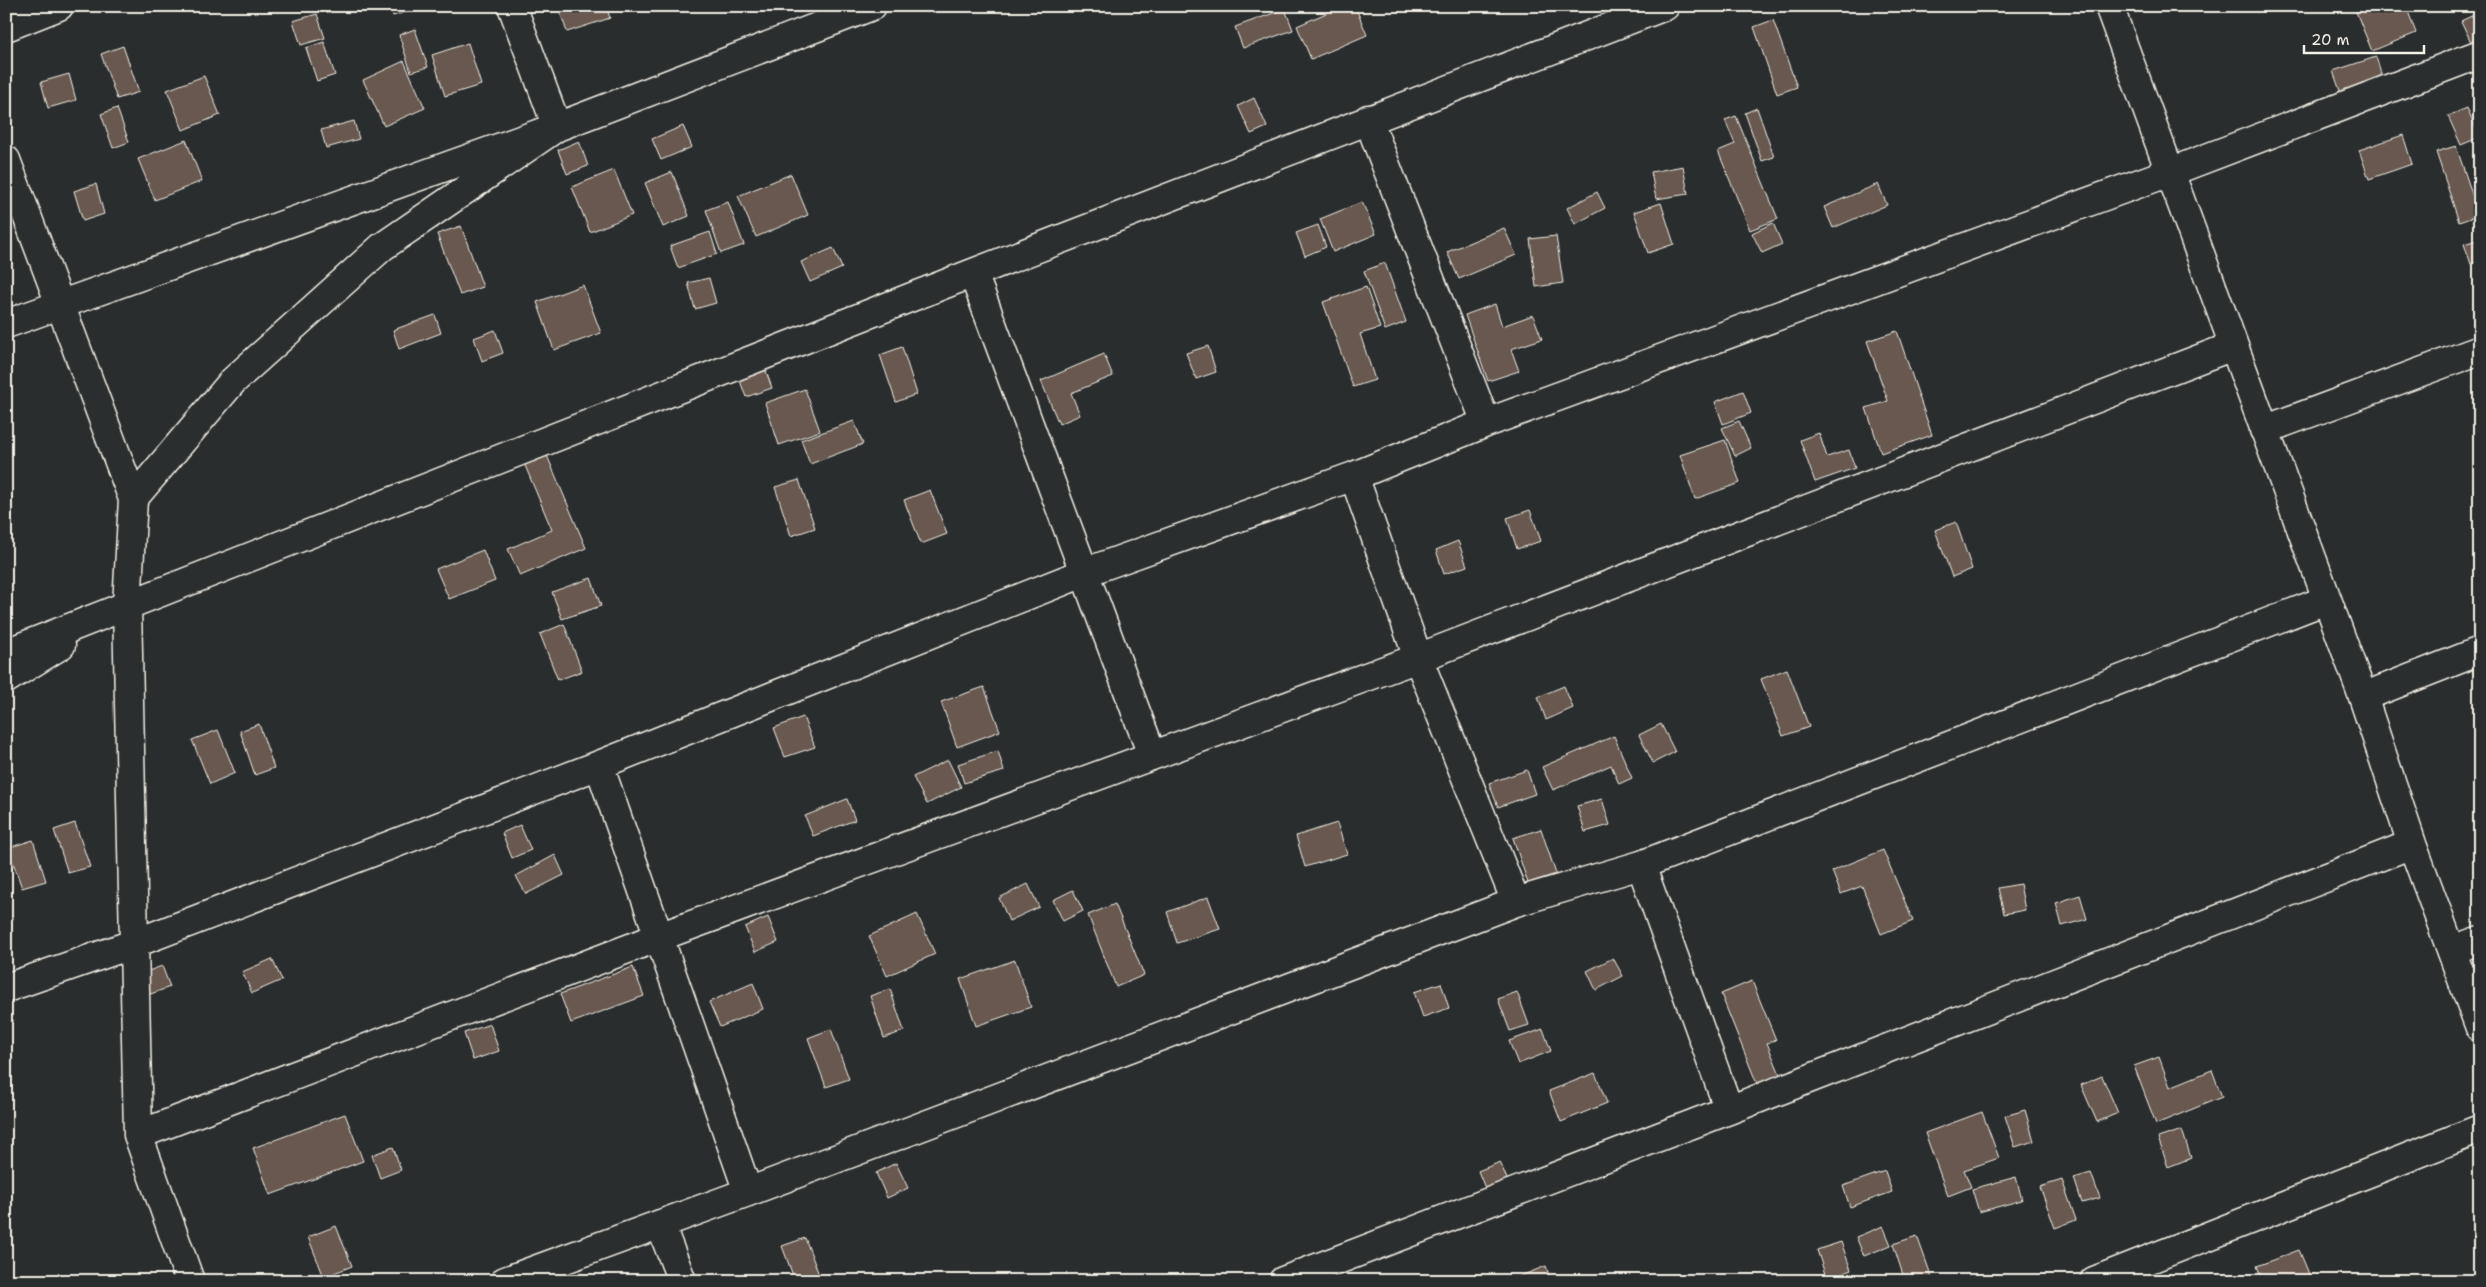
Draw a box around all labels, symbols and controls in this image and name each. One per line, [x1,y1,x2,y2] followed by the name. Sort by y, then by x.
[2304,22,2424,54] scale bar
[2311,30,2350,50] text: 20 m

